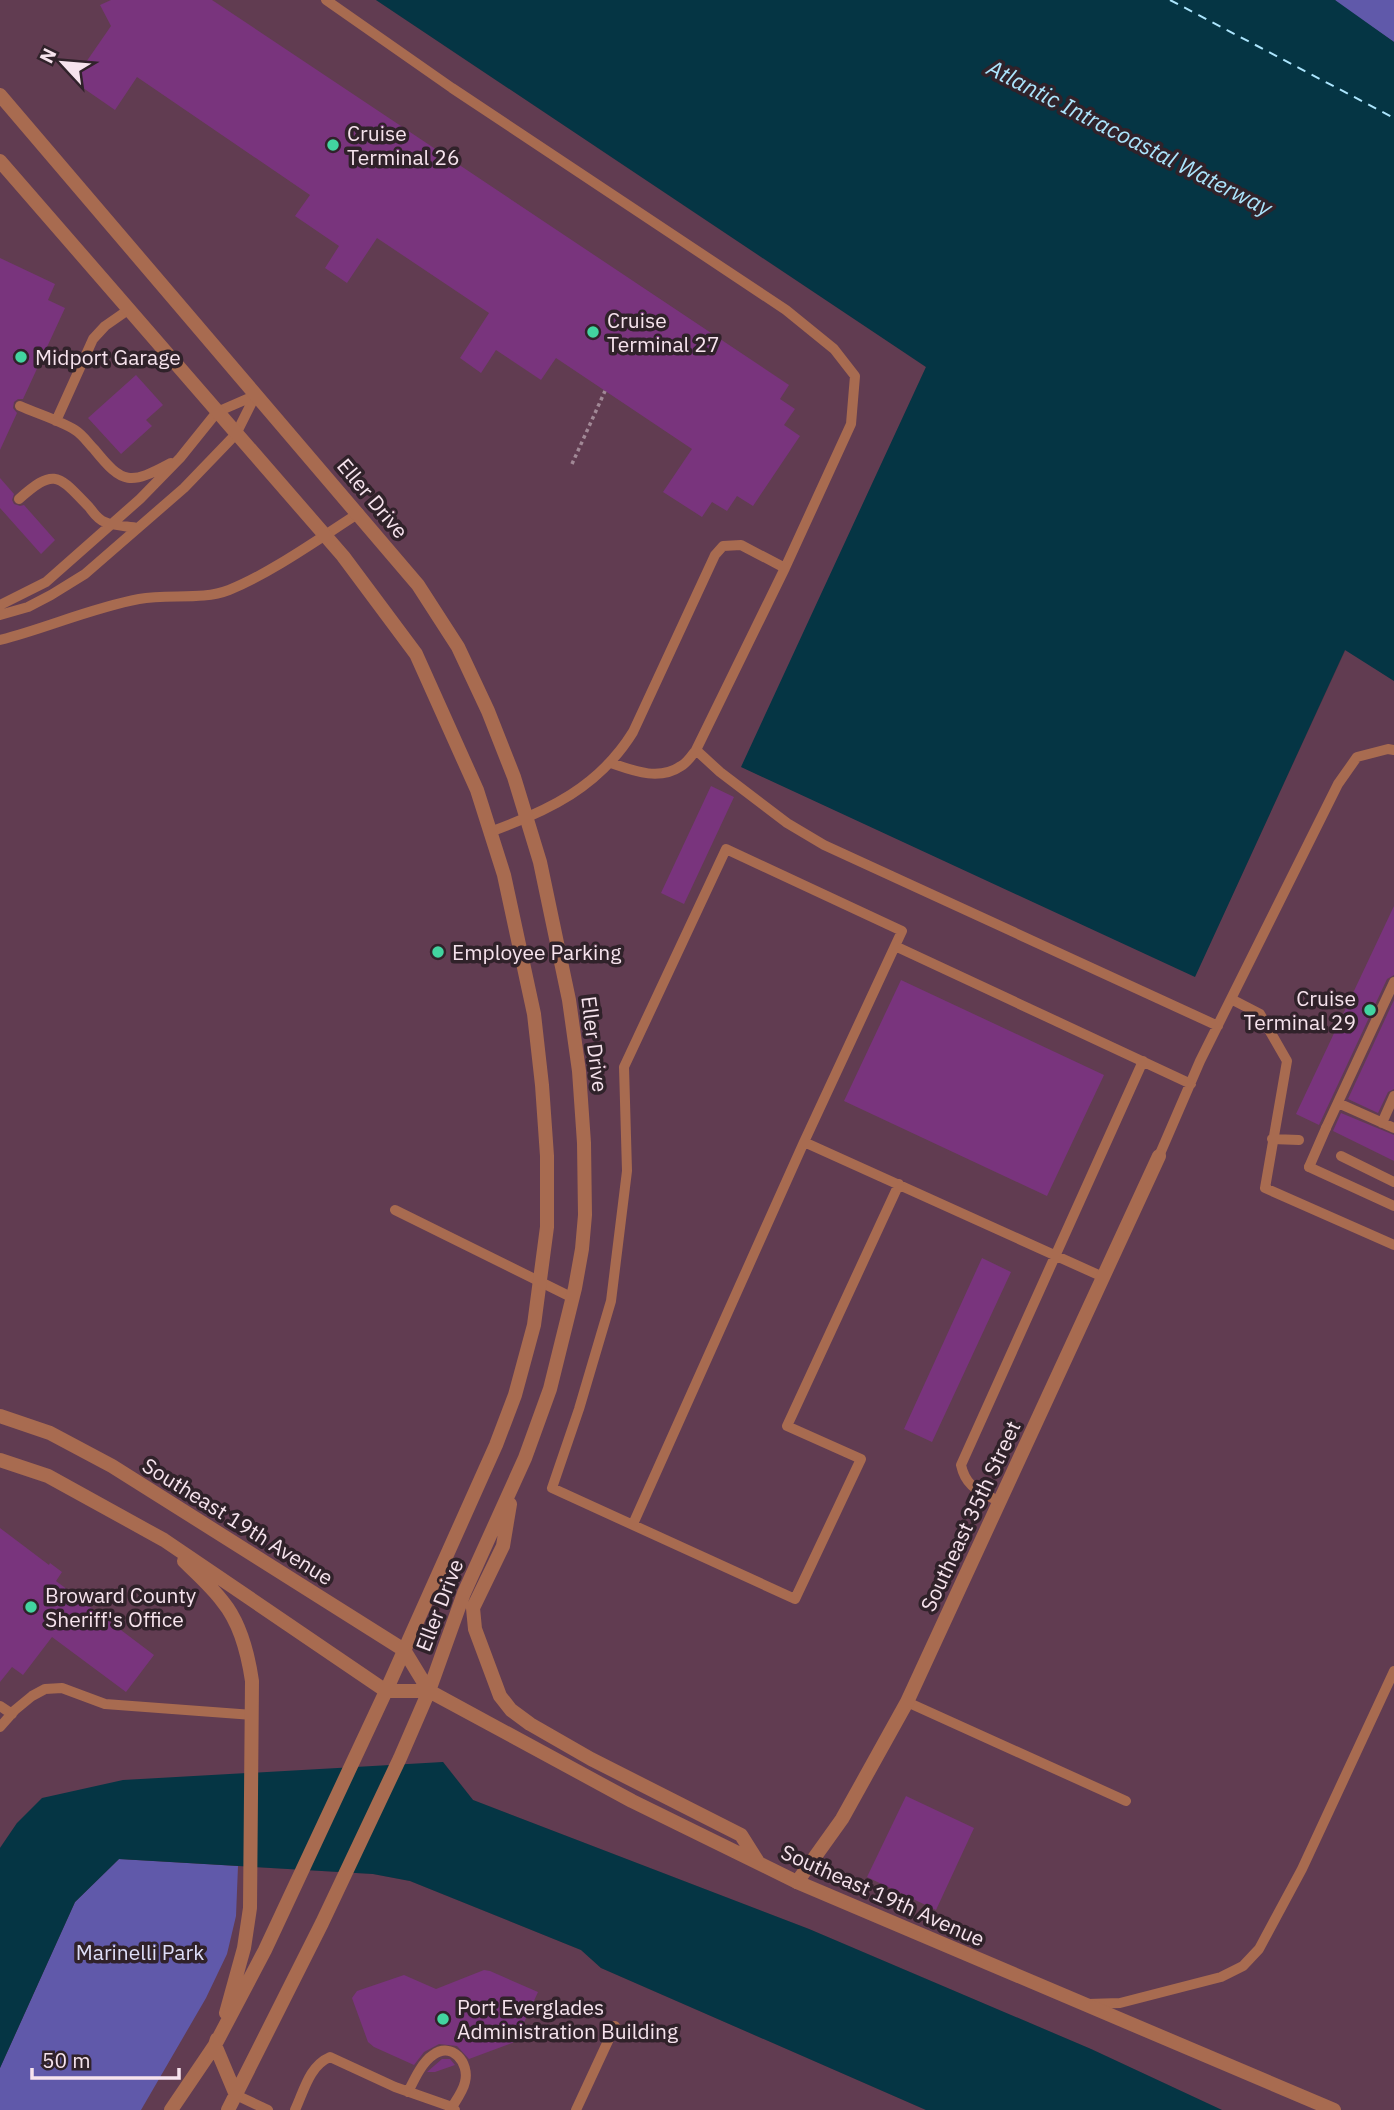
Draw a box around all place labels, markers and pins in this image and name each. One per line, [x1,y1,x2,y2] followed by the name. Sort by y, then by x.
[347,119,459,171] place label: Cruise Terminal 26
[325,137,341,153] marker: Cruise Terminal 26
[607,306,719,358] place label: Cruise Terminal 27
[585,324,601,340] marker: Cruise Terminal 27
[35,343,181,371] place label: Midport Garage
[13,349,29,365] marker: Midport Garage
[452,938,621,966] place label: Employee Parking
[430,944,446,960] marker: Employee Parking
[1244,984,1356,1036] place label: Cruise Terminal 29
[1362,1002,1378,1018] marker: Cruise Terminal 29
[45,1581,197,1633] place label: Broward County Sheriff's Office
[23,1599,39,1615] marker: Broward County Sheriff's Office
[457,1993,678,2045] place label: Port Everglades Administration Building
[435,2011,451,2027] marker: Port Everglades Administration Building

